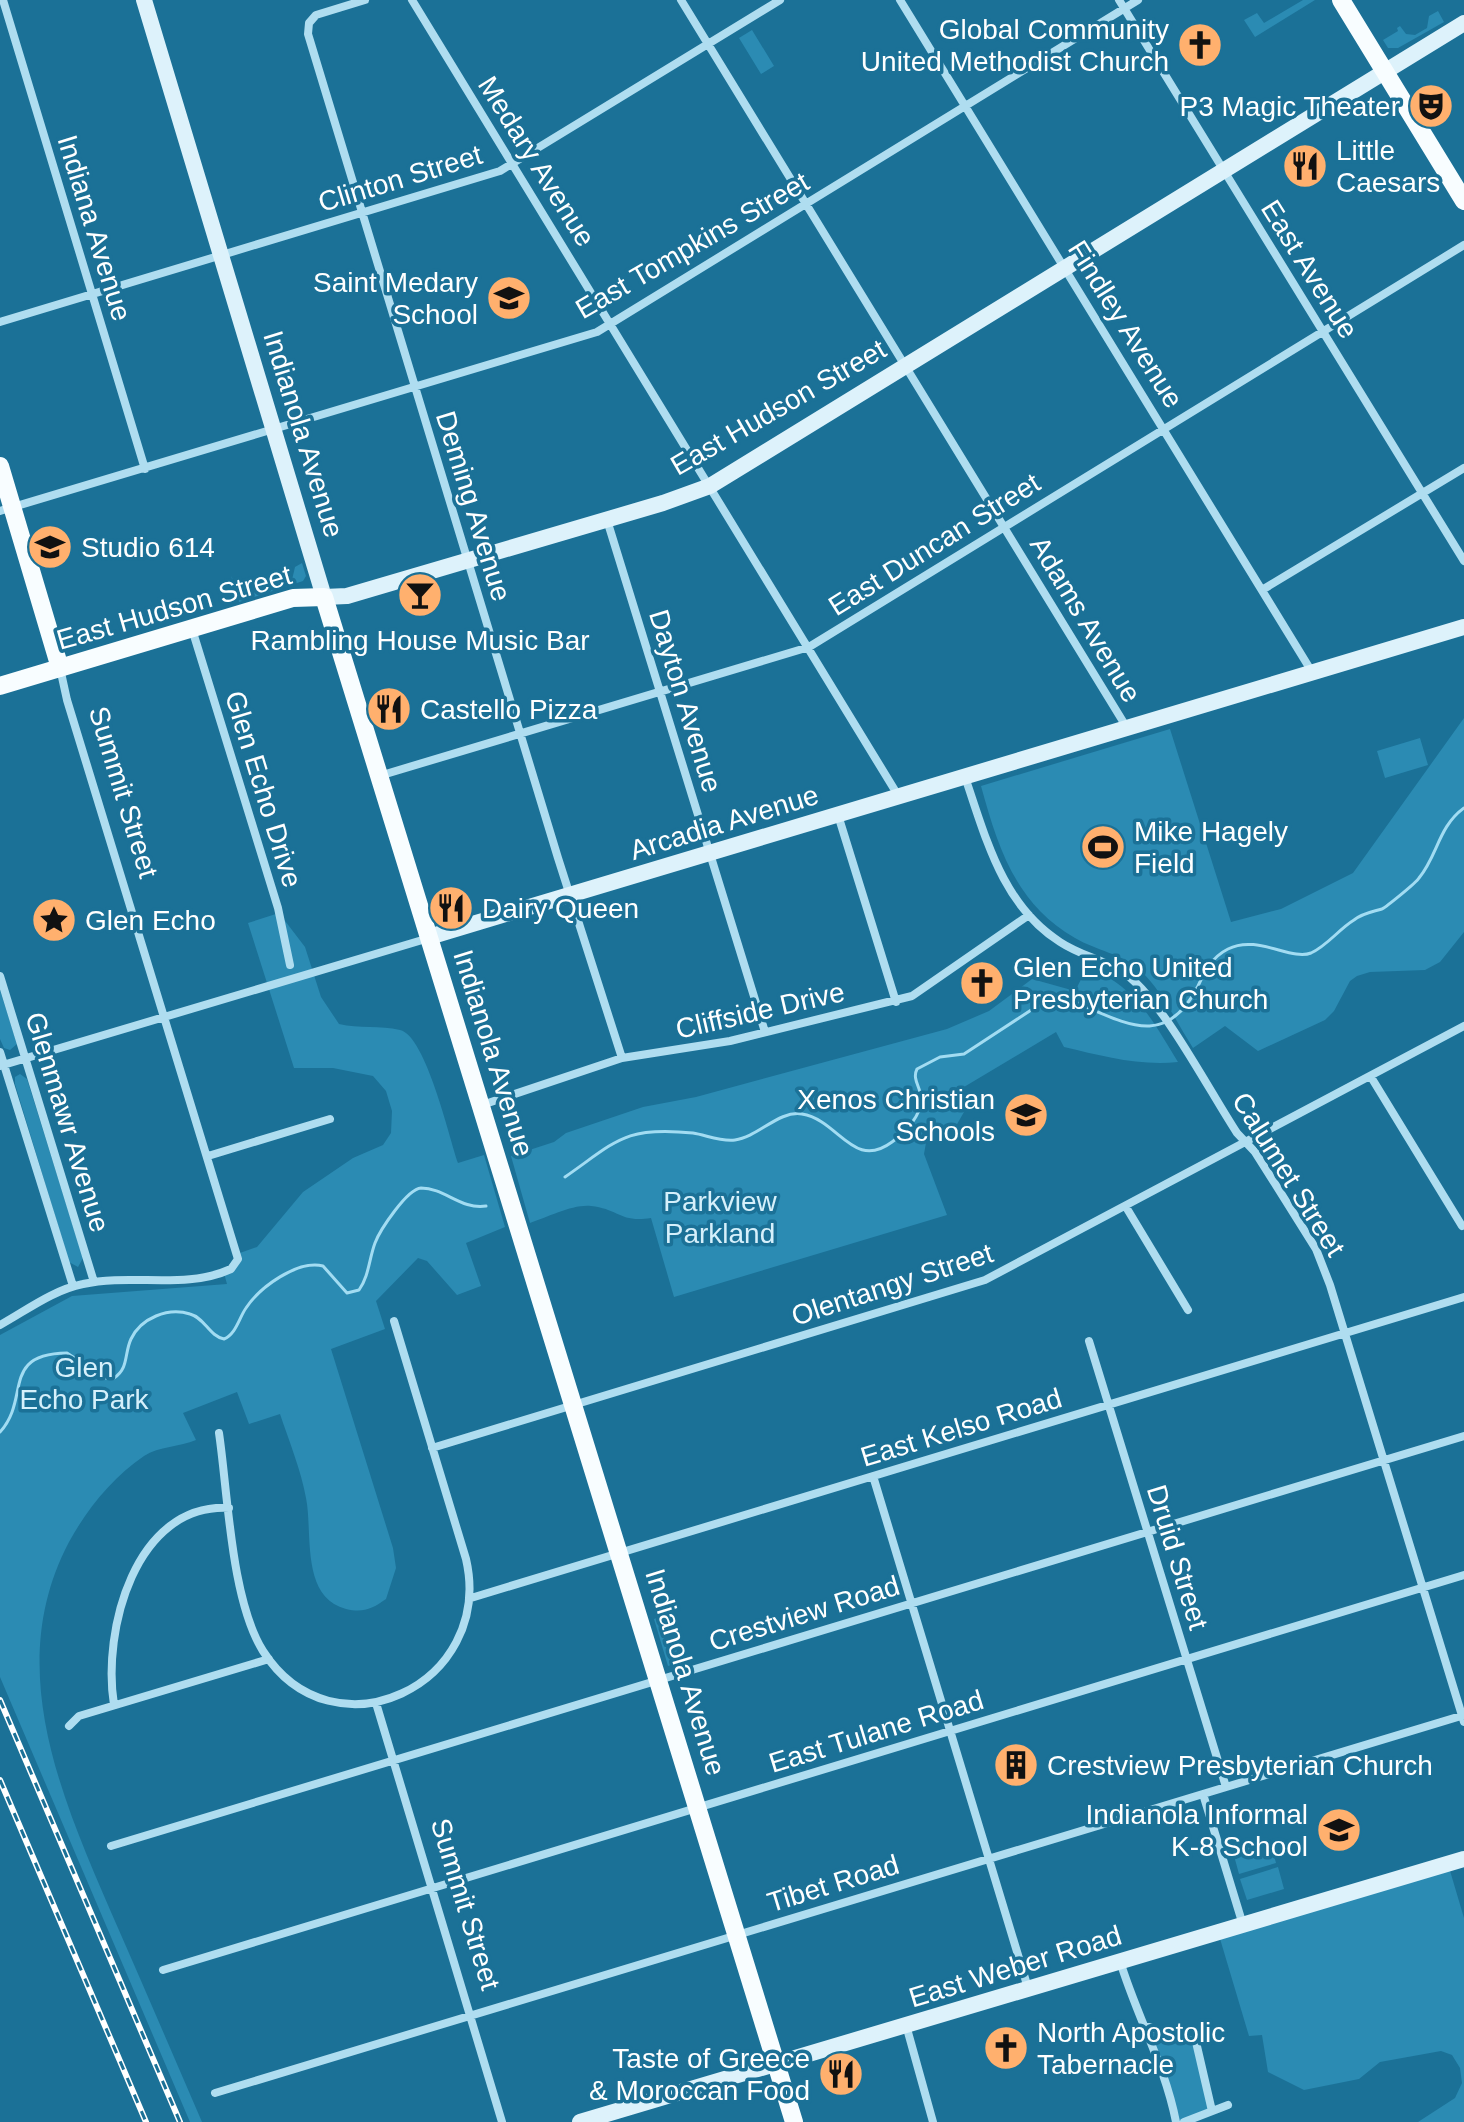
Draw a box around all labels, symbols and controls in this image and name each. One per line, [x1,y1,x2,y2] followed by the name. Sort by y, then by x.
[861,14,1169,77] place label: Global Community United Methodist Church
[1176,21,1224,69] church icon: Global Community United Methodist Church
[472,71,601,252] street label: Medary Avenue
[1407,82,1455,130] theatre icon: P3 Magic Theater
[1180,91,1400,122] place label: P3 Magic Theater
[52,132,137,325] street label: Indiana Avenue
[1336,135,1440,198] place label: Little Caesars
[315,139,486,218] street label: Clinton Street
[1281,142,1329,190] restaurant icon: Little Caesars
[570,166,815,325] street label: East Tompkins Street
[1255,195,1364,344] street label: East Avenue
[1062,235,1189,413] street label: Findley Avenue
[313,267,478,330] place label: Saint Medary School
[485,274,533,322] school or university icon: Saint Medary School
[257,327,350,541] street label: Indianola Avenue
[665,333,891,482] street label: East Hudson Street
[430,407,517,605] street label: Deming Avenue
[823,467,1046,622] street label: East Duncan Street
[26,523,74,571] school or university icon: Studio 614
[1024,531,1147,708] street label: Adams Avenue
[81,532,215,563] place label: Studio 614
[53,559,295,656] street label: East Hudson Street
[396,571,444,619] bar icon: Rambling House Music Bar
[643,606,728,796] street label: Dayton Avenue
[250,625,590,656] place label: Rambling House Music Bar
[365,685,413,733] restaurant icon: Castello Pizza
[219,687,308,891] street label: Glen Echo Drive
[420,694,598,725] place label: Castello Pizza
[83,703,164,882] street label: Summit Street
[626,779,822,866] street label: Arcadia Avenue
[1134,816,1288,879] place label: Mike Hagely Field
[1079,823,1127,871] sports icon: Mike Hagely Field
[427,884,475,932] restaurant icon: Dairy Queen
[482,893,639,924] place label: Dairy Queen
[30,896,78,944] place icon: Glen Echo
[85,905,216,936] place label: Glen Echo
[447,946,540,1160] street label: Indianola Avenue
[1013,952,1268,1015] place label: Glen Echo United Presbyterian Church
[958,959,1006,1007] church icon: Glen Echo United Presbyterian Church
[673,976,847,1045] street label: Cliffside Drive
[19,1008,116,1236] street label: Glenmawr Avenue
[797,1084,995,1147] place label: Xenos Christian Schools
[1226,1087,1351,1262] street label: Calumet Street
[1002,1091,1050,1139] school or university icon: Xenos Christian Schools
[663,1186,778,1249] park label: Parkview Parkland
[787,1237,997,1332] street label: Olentangy Street
[19,1352,150,1415] park label: Glen Echo Park
[857,1382,1065,1473] street label: East Kelso Road
[1141,1481,1214,1633] street label: Druid Street
[639,1565,732,1779] street label: Indianola Avenue
[705,1570,903,1657] street label: Crestview Road
[765,1684,987,1779] street label: East Tulane Road
[992,1741,1040,1789] building icon: Crestview Presbyterian Church
[1047,1750,1433,1781] place label: Crestview Presbyterian Church
[1085,1799,1308,1862] place label: Indianola Informal K-8 School
[1315,1806,1363,1854] school or university icon: Indianola Informal K-8 School
[425,1815,506,1994] street label: Summit Street
[764,1849,903,1918] street label: Tibet Road
[905,1919,1125,2014] street label: East Weber Road
[1037,2017,1225,2080] place label: North Apostolic Tabernacle
[982,2024,1030,2072] church icon: North Apostolic Tabernacle
[589,2043,810,2106] place label: Taste of Greece & Moroccan Food
[817,2050,865,2098] restaurant icon: Taste of Greece & Moroccan Food

